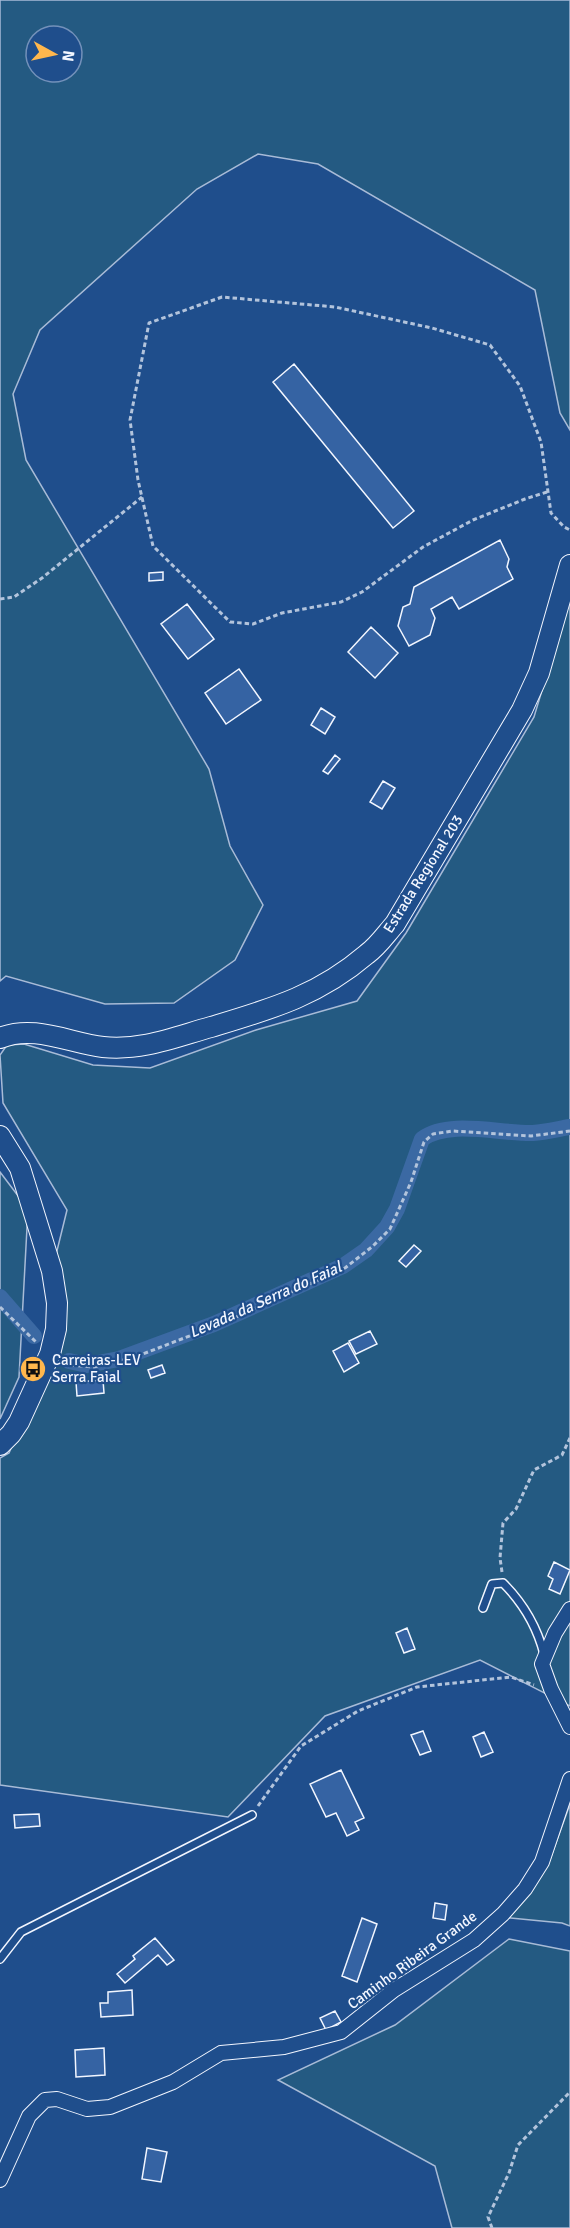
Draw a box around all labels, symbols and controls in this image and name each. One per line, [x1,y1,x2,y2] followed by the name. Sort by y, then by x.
[24,24,84,84] north arrow
[57,49,79,63] text: N
[379,812,467,936] street label: Estrada Regional 203
[186,1257,346,1343] water label: Levada da Serra do Faial
[52,1351,141,1386] place label: Carreiras-LEV Serra Faial
[18,1354,48,1384] bus stop icon: Carreiras-LEV Serra Faial
[344,1907,480,2013] street label: Caminho Ribeira Grande

